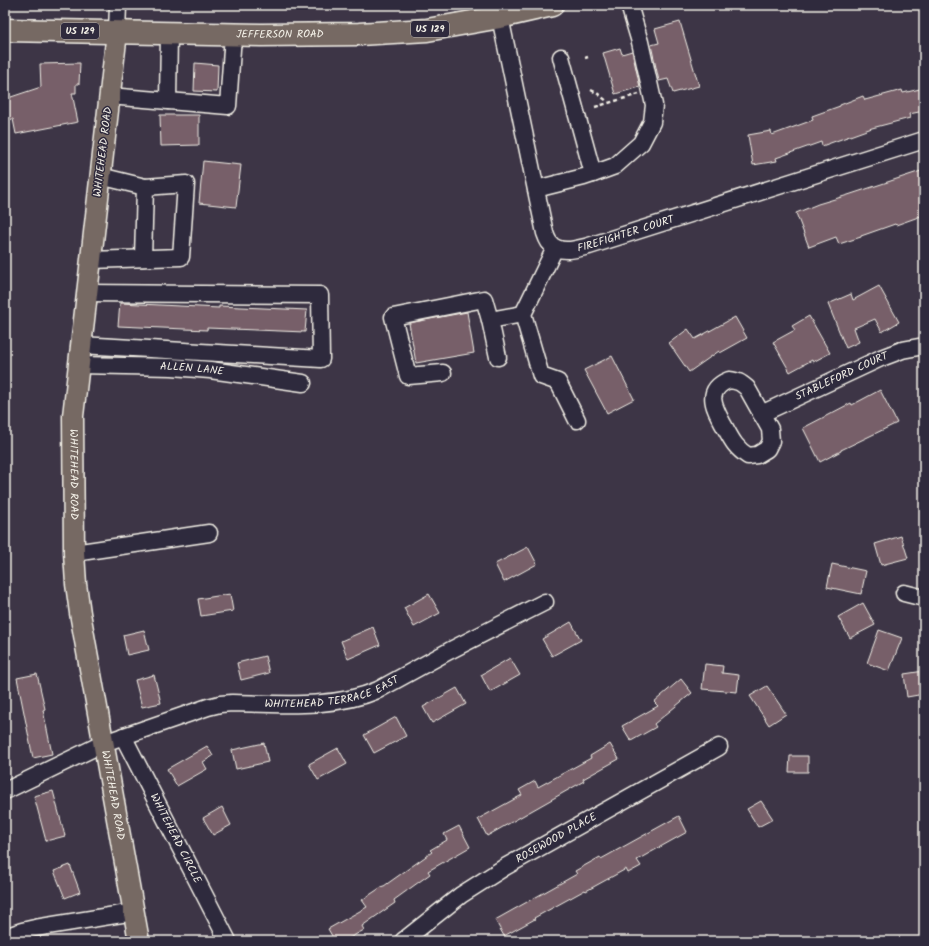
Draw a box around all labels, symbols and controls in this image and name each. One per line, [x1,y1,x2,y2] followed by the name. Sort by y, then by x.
[411,21,449,37] road number: US 129
[61,23,99,39] road number: US 129
[236,25,324,44] street label: JEFFERSON ROAD
[89,106,117,198] street label: WHITEHEAD ROAD
[576,210,678,258] street label: FIREFIGHTER COURT
[792,347,892,406] street label: STABLEFORD COURT
[160,358,225,381] street label: ALLEN LANE
[64,429,83,520] street label: WHITEHEAD ROAD
[264,671,403,713] street label: WHITEHEAD TERRACE EAST
[96,749,130,841] street label: WHITEHEAD ROAD
[145,790,206,887] street label: WHITEHEAD CIRCLE
[512,808,601,868] street label: ROSEWOOD PLACE

